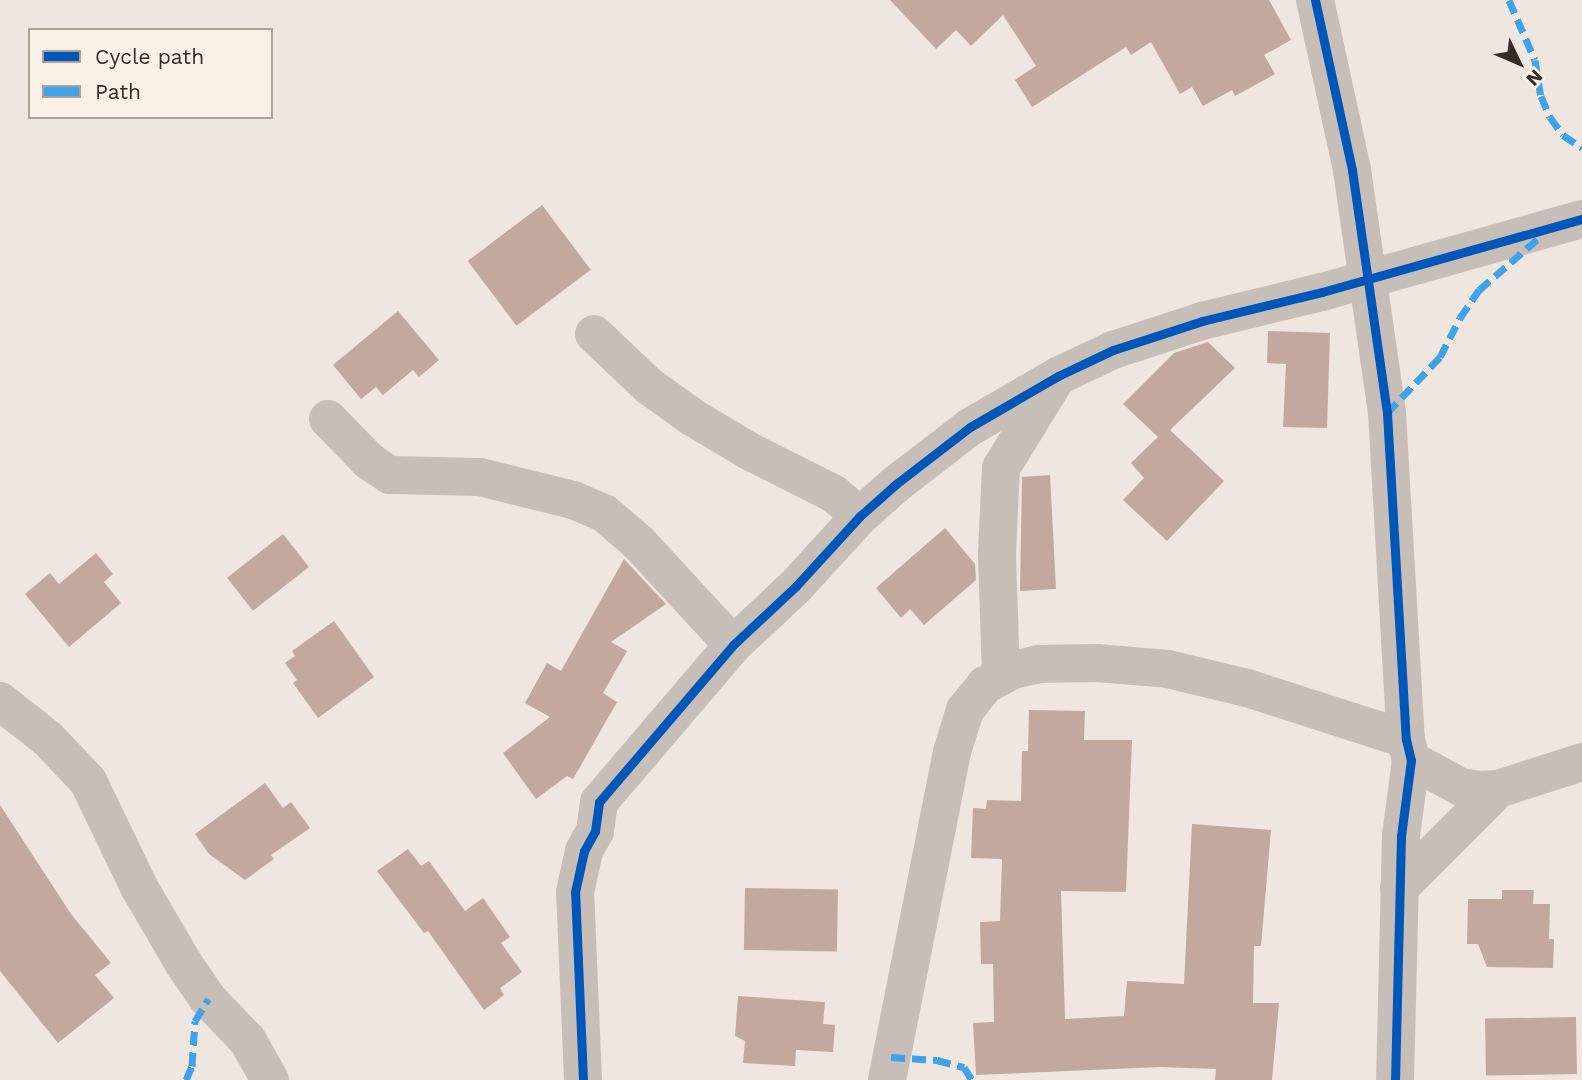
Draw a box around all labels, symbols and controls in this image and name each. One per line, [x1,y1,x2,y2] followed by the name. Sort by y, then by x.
[28,28,273,119] legend
[1484,28,1554,98] north arrow
[95,44,204,69] text: Cycle path
[1521,65,1548,91] text: N
[95,79,141,104] text: Path

